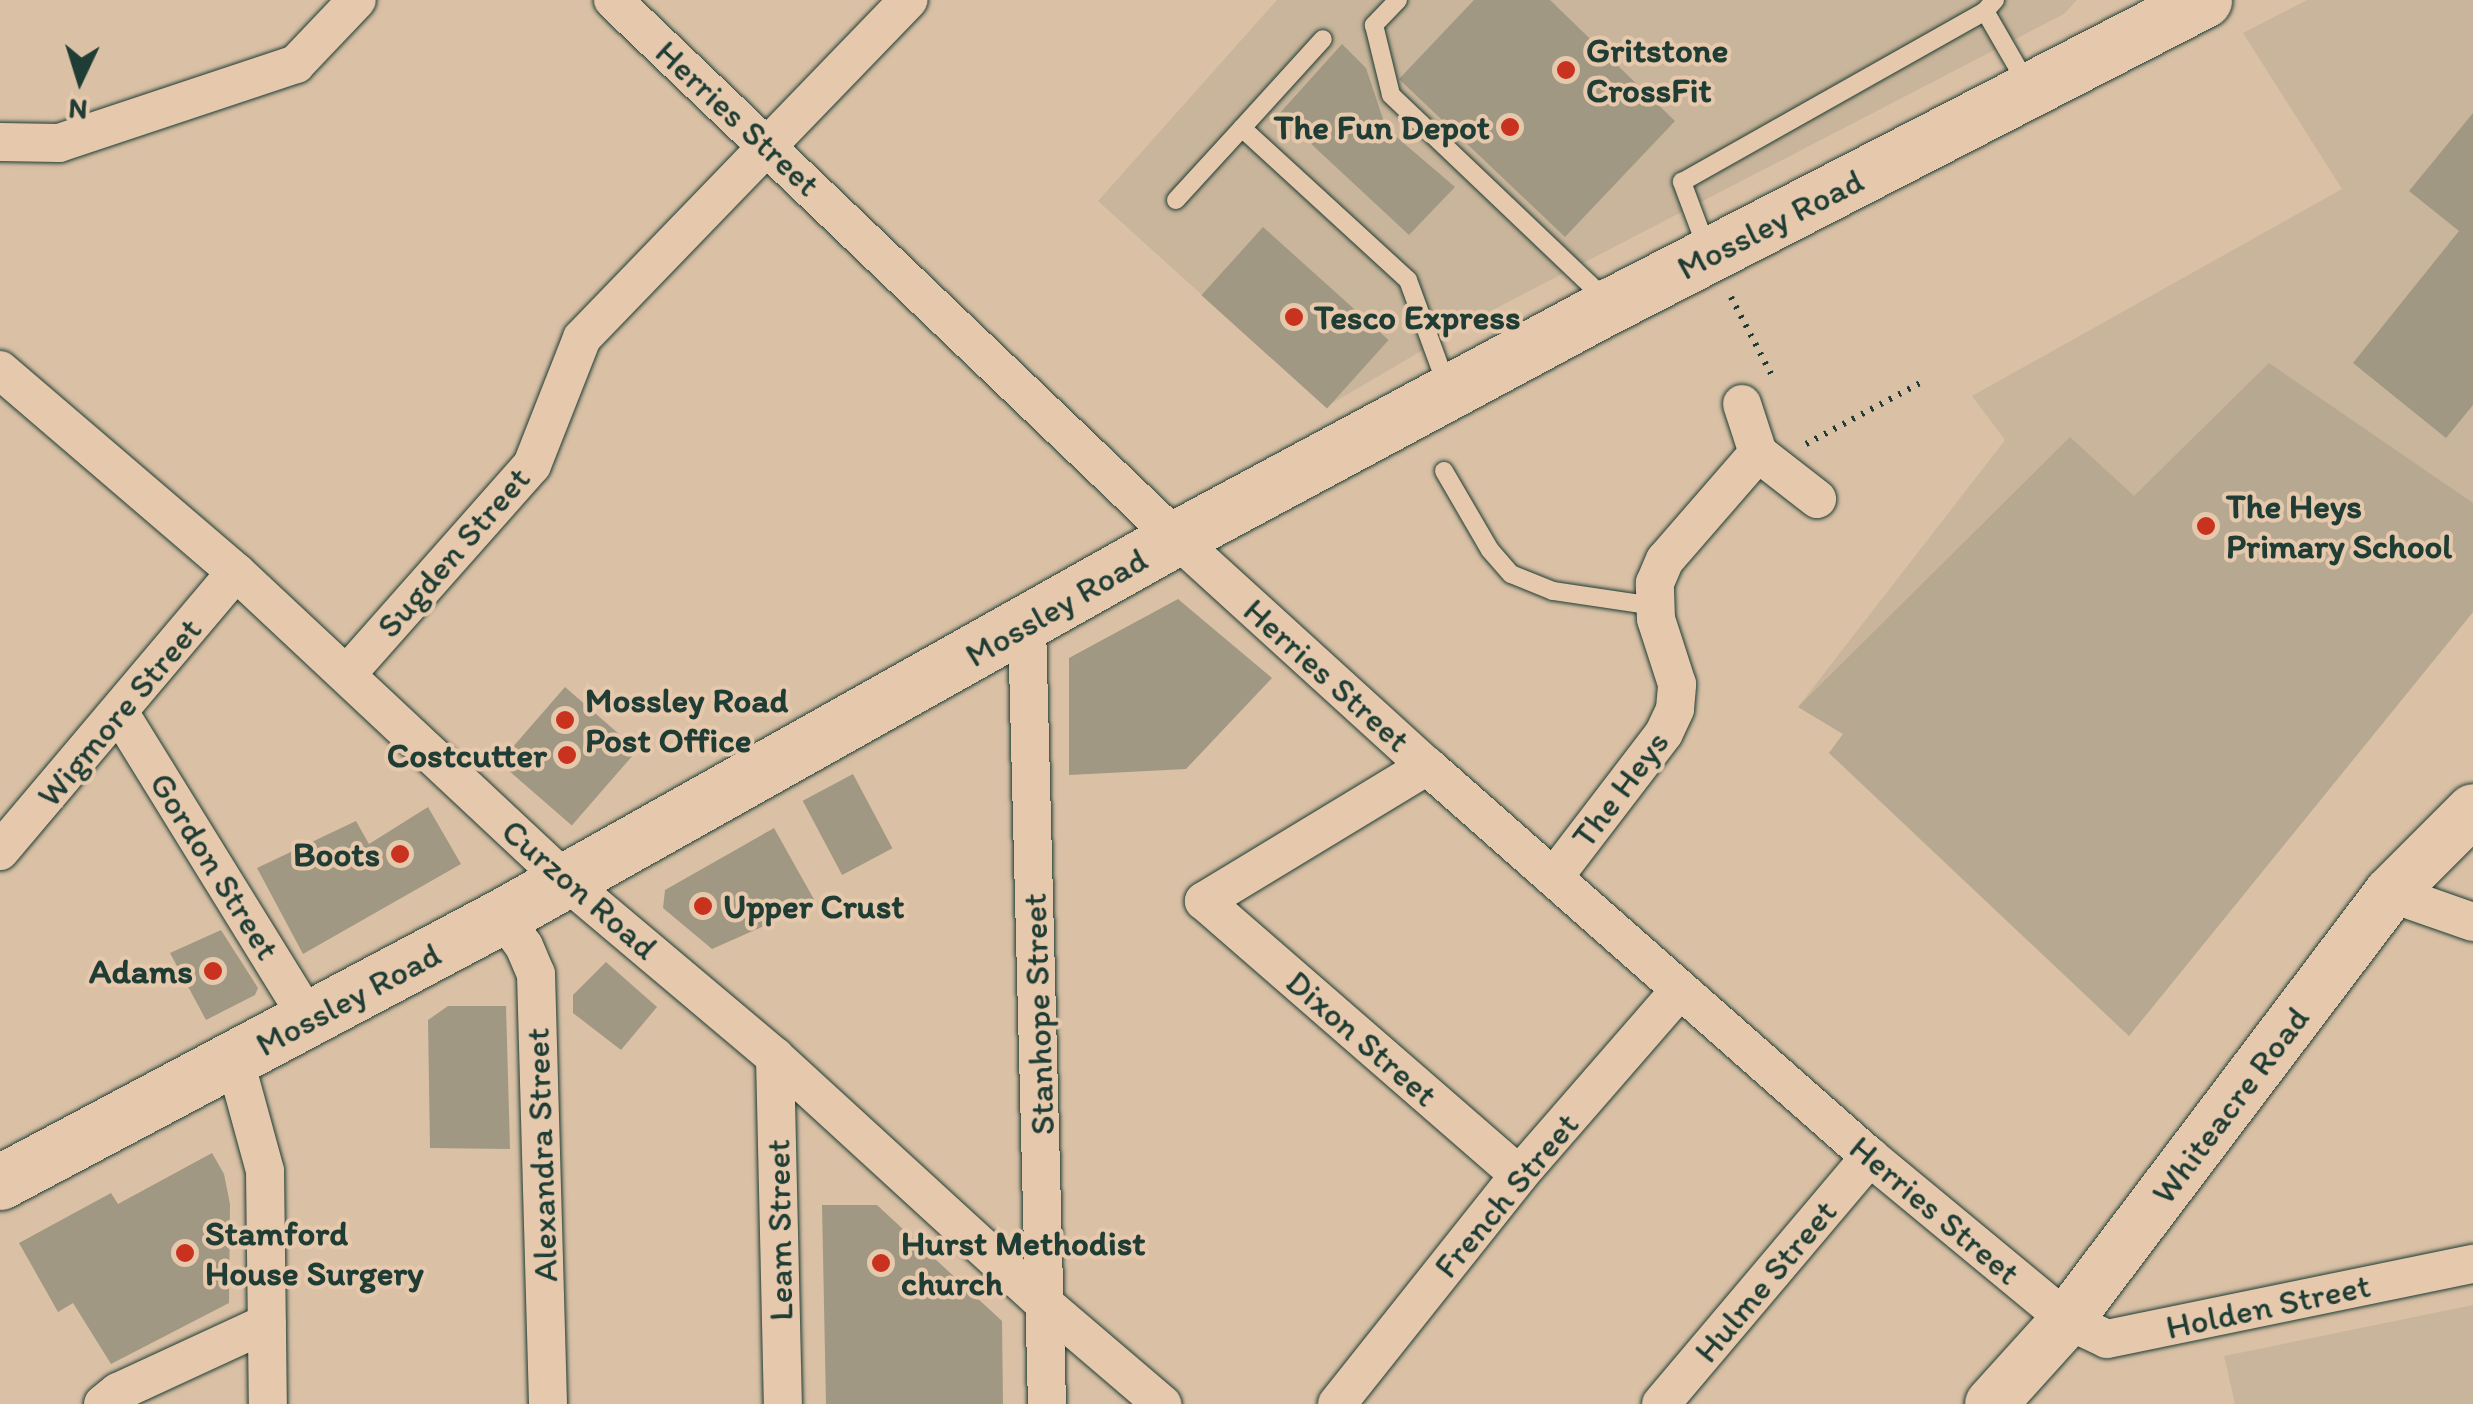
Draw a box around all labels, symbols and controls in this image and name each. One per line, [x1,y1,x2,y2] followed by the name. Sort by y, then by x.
[1586,29,1728,111] place label: Gritstone CrossFit
[30,30,130,130] north arrow
[647,31,829,205] street label: Herries Street
[1555,59,1577,81] marker: Gritstone CrossFit
[67,92,89,128] text: N
[1273,106,1490,148] place label: The Fun Depot
[1499,116,1521,138] marker: The Fun Depot
[1670,159,1870,289] street label: Mossley Road
[1314,296,1519,338] place label: Tesco Express
[1283,306,1305,328] marker: Tesco Express
[367,458,539,646] street label: Sugden Street
[2226,485,2452,567] place label: The Heys Primary School
[2195,515,2217,537] marker: The Heys Primary School
[958,538,1154,676] street label: Mossley Road
[1235,589,1419,761] street label: Herries Street
[28,609,210,815] street label: Wigmore Street
[585,679,788,761] place label: Mossley Road Post Office
[554,709,576,731] marker: Mossley Road Post Office
[1562,722,1678,856] street label: The Heys
[387,734,547,776] place label: Costcutter
[556,744,578,766] marker: Costcutter
[141,765,289,967] street label: Gordon Street
[494,810,666,968] street label: Curzon Road
[293,833,380,875] place label: Boots
[389,843,411,865] marker: Boots
[723,885,905,927] place label: Upper Crust
[1013,892,1063,1136] street label: Stanhope Street
[692,895,714,917] marker: Upper Crust
[249,933,447,1065] street label: Mossley Road
[89,950,193,992] place label: Adams
[202,960,224,982] marker: Adams
[1278,961,1446,1115] street label: Dixon Street
[2142,998,2318,1212] street label: Whiteacre Road
[516,1028,566,1282] street label: Alexandra Street
[1425,1104,1587,1286] street label: French Street
[1841,1126,2029,1294] street label: Herries Street
[756,1139,802,1321] street label: Leam Street
[1685,1191,1845,1371] street label: Hulme Street
[205,1212,424,1294] place label: Stamford House Surgery
[901,1222,1145,1304] place label: Hurst Methodist church
[174,1242,196,1264] marker: Stamford House Surgery
[870,1252,892,1274] marker: Hurst Methodist church
[2162,1264,2374,1348] street label: Holden Street

